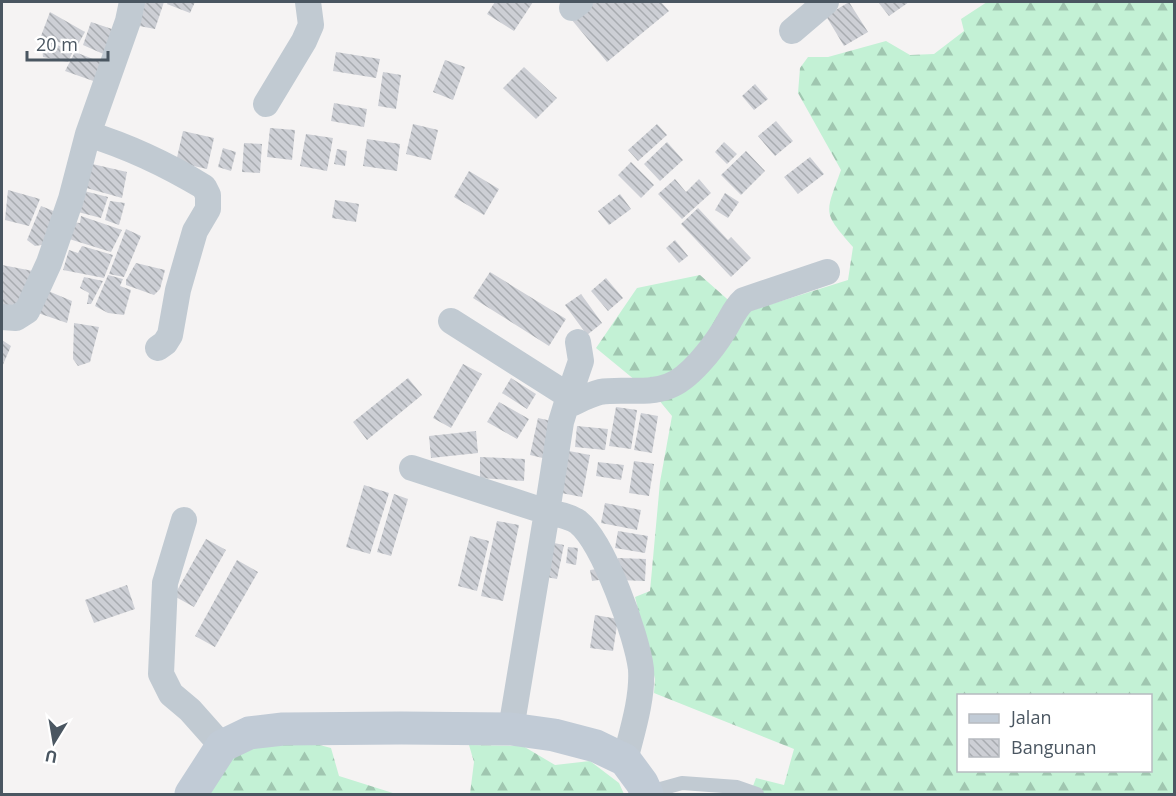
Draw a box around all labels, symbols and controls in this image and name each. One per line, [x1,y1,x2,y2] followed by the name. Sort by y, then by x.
[27,24,108,62] scale bar
[36,32,78,56] text: 20 m
[957,694,1152,772] legend
[1009,705,1051,729] text: Jalan
[24,712,84,772] north arrow
[1011,735,1097,759] text: Bangunan
[43,745,59,769] text: U

